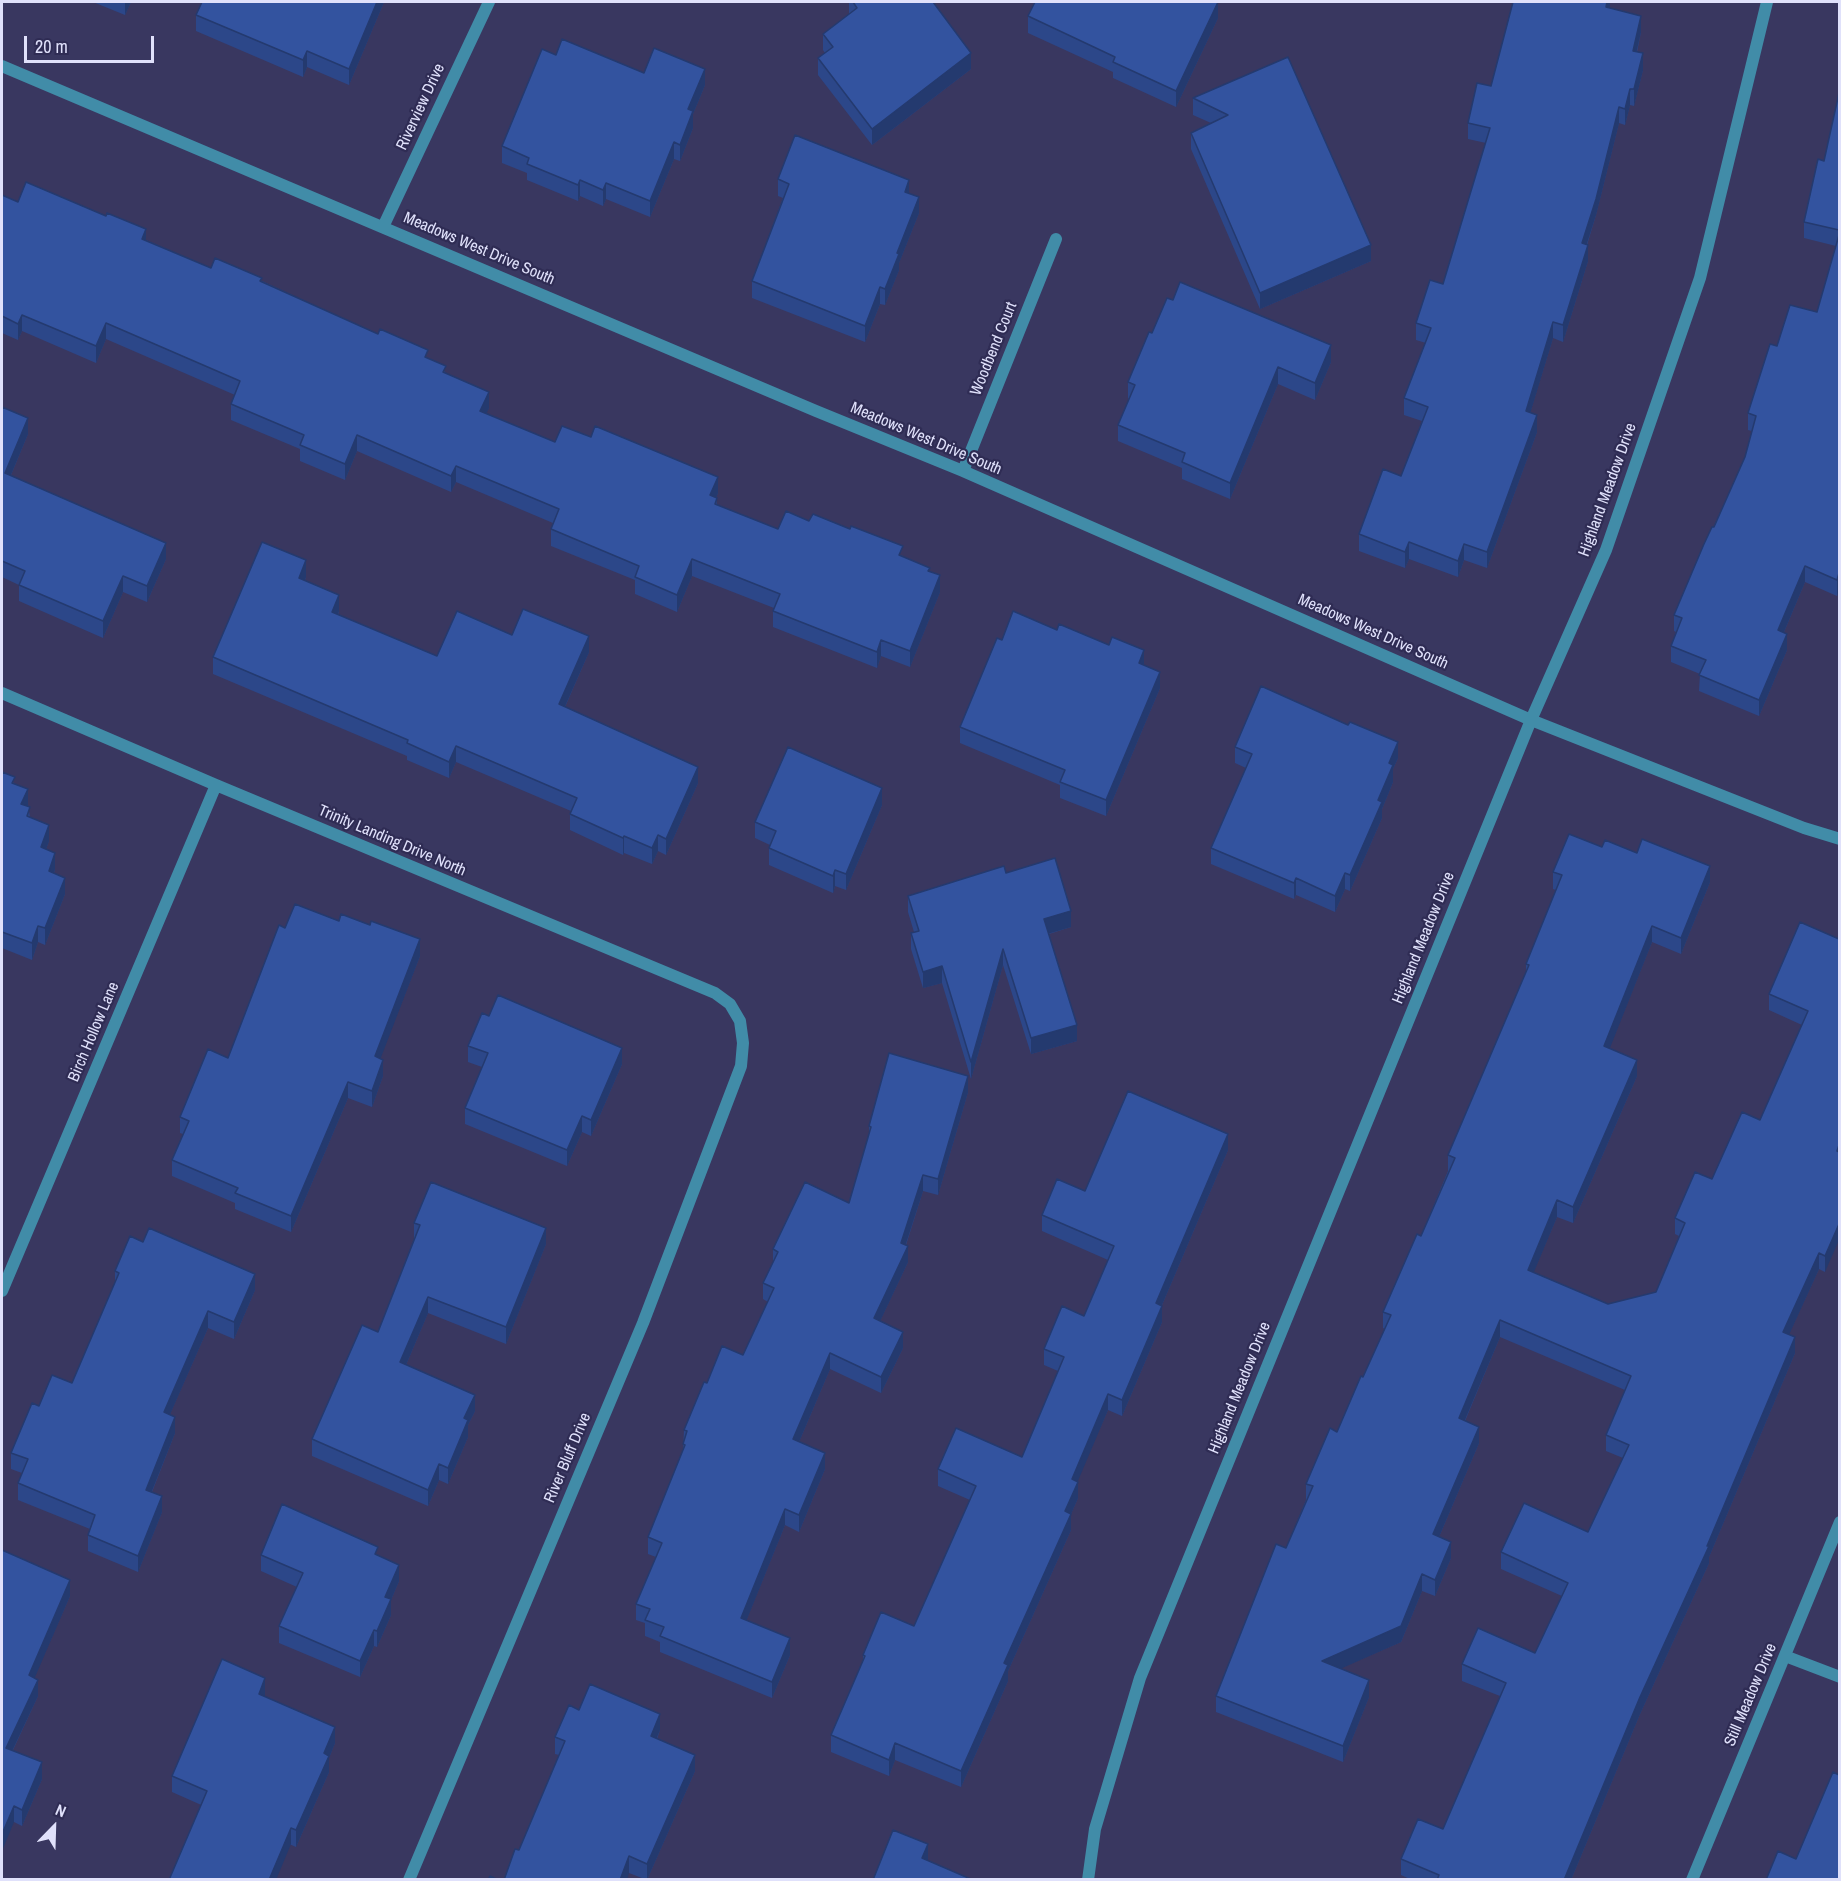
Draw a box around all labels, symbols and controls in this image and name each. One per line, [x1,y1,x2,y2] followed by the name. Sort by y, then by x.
[27,24,158,62] scale bar
[35,34,68,59] text: 20 m
[393,61,449,153] street label: Riverview Drive
[401,208,557,290] street label: Meadows West Drive South
[967,300,1021,398] street label: Woodbend Court
[848,398,1004,480] street label: Meadows West Drive South
[1575,421,1641,559] street label: Highland Meadow Drive
[1295,590,1451,674] street label: Meadows West Drive South
[315,801,469,881] street label: Trinity Landing Drive North
[1389,869,1459,1007] street label: Highland Meadow Drive
[64,979,124,1085] street label: Birch Hollow Lane
[1205,1319,1275,1457] street label: Highland Meadow Drive
[540,1410,596,1506] street label: River Bluff Drive
[1721,1641,1781,1749] street label: Still Meadow Drive
[24,1797,84,1857] north arrow
[52,1798,70,1822] text: N

